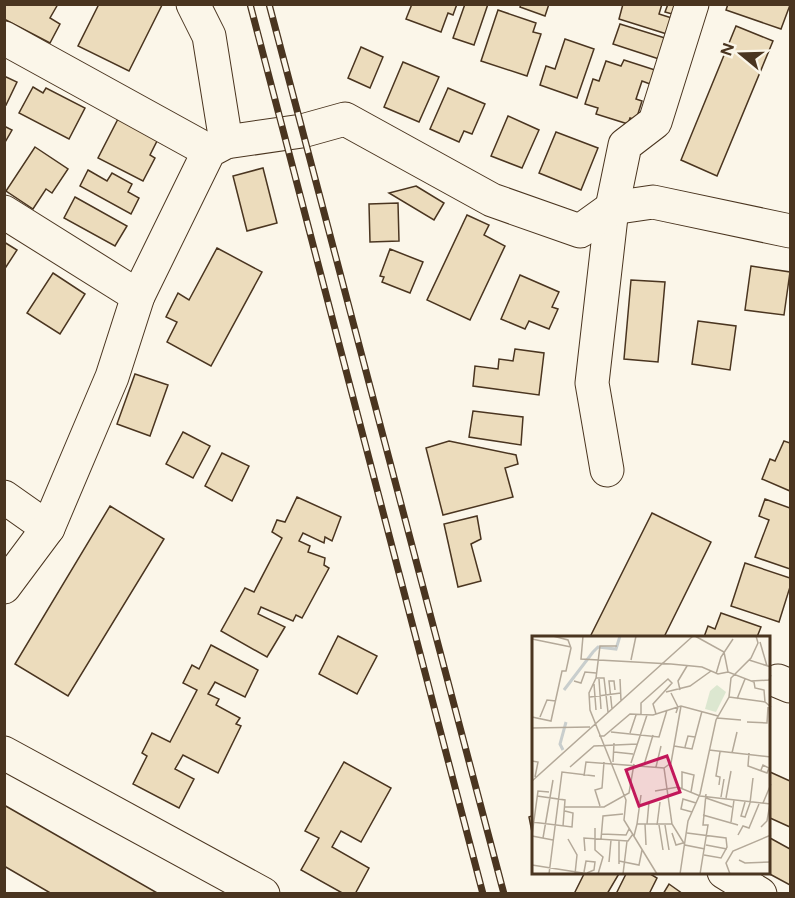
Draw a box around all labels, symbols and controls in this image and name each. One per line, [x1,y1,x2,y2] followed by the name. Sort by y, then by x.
[711,24,771,84] north arrow
[716,40,738,58] text: N
[532,636,771,874] inset map

